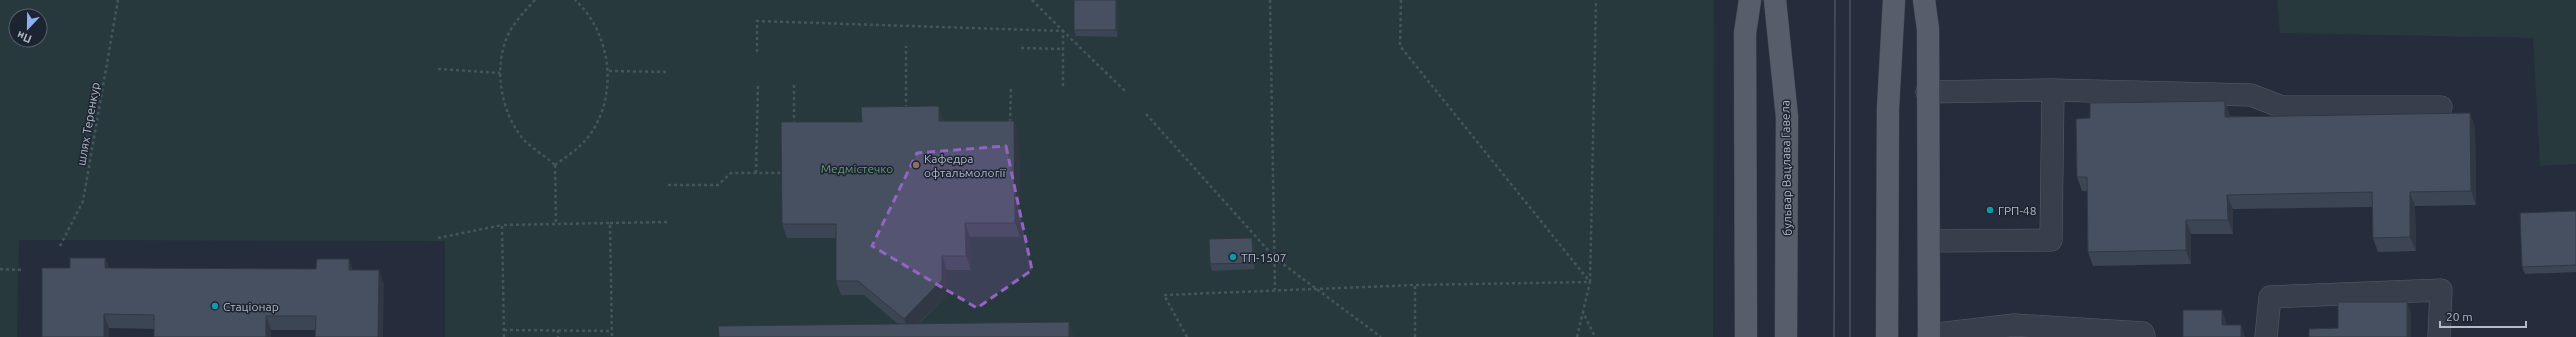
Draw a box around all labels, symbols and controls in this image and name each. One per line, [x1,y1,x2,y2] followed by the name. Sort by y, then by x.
[8,8,48,48] north arrow
[15,29,33,46] text: Пн
[74,81,102,167] street label: шлях Теренкур
[1778,100,1794,236] street label: бульвар Вацлава Гавела
[924,152,1006,179] place label: Кафедра офтальмології
[911,160,921,170] marker: Кафедра офтальмології
[821,162,893,175] park label: Медмістечко
[1998,204,2037,217] place label: ГРП-48
[1985,205,1995,215] marker: ГРП-48
[1241,251,1287,264] place label: ТП-1507
[1228,252,1238,262] marker: ТП-1507
[223,300,279,313] place label: Стаціонар
[210,301,220,311] marker: Стаціонар
[2440,303,2526,329] scale bar
[2446,310,2473,323] text: 20 m

